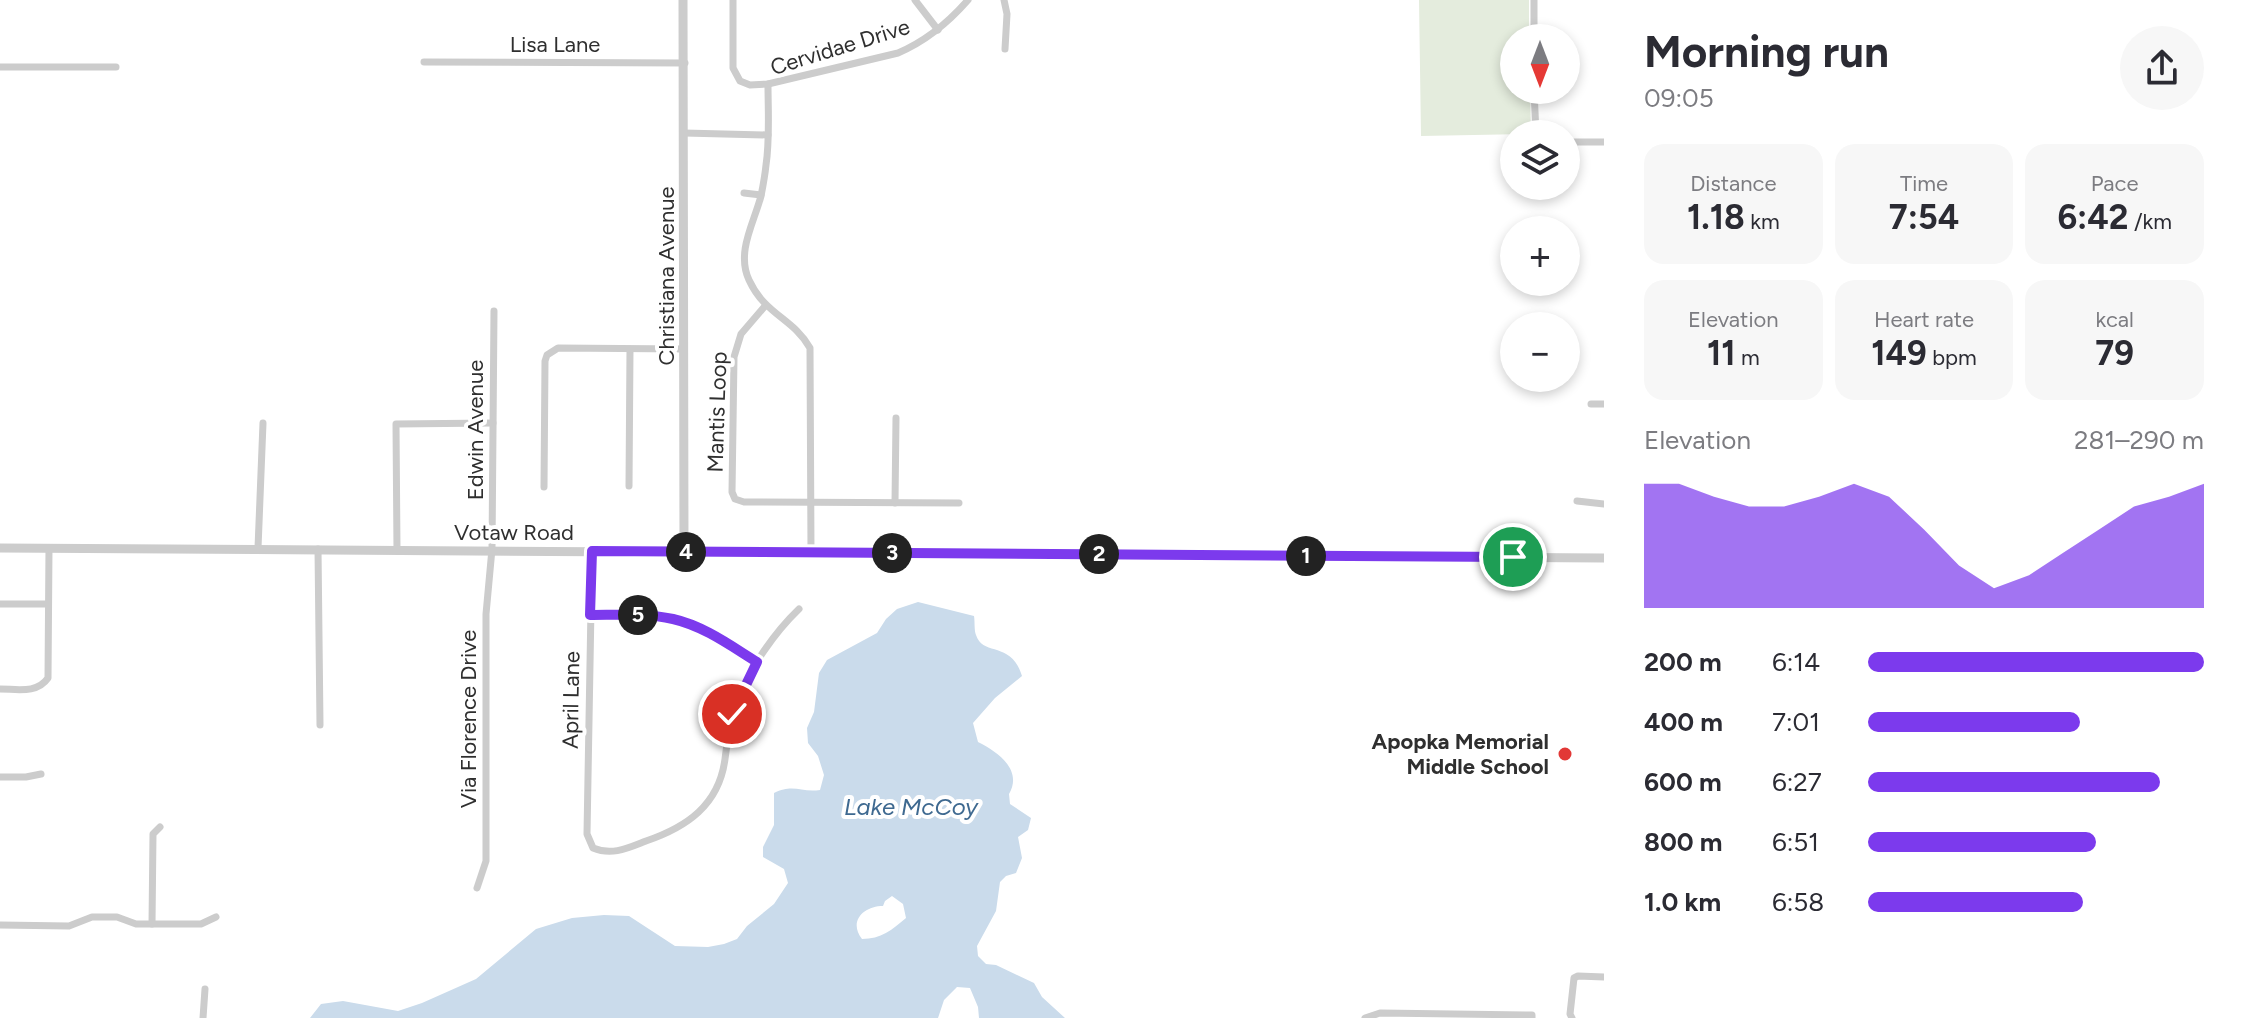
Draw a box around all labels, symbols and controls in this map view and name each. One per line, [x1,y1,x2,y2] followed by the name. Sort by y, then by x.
[767,13,913,81] street label: Cervidae Drive
[1500,24,1580,104] north arrow
[1500,24,1580,392] map controls
[1644,25,1889,78] text: Morning run
[2120,26,2204,110] button: share
[510,31,600,58] street label: Lisa Lane
[1644,82,1714,114] text: 09:05
[1500,120,1580,200] button: layers
[1690,170,1776,197] text: Distance
[1900,170,1948,197] text: Time
[2091,170,2138,197] text: Pace
[653,187,680,365] street label: Christiana Avenue
[1687,197,1745,238] text: 1.18
[1889,197,1959,238] text: 7:54
[2057,197,2129,238] text: 6:42
[1745,208,1780,235] text: km
[2129,208,2172,235] text: /km
[1500,216,1580,296] button: +
[1688,306,1779,333] text: Elevation
[1874,306,1974,333] text: Heart rate
[2095,306,2134,333] text: kcal
[1500,312,1580,392] button: −
[1707,333,1736,374] text: 11
[1871,333,1927,374] text: 149
[2095,333,2134,374] text: 79
[1736,344,1760,371] text: m
[1927,344,1977,371] text: bpm
[701,351,733,473] street label: Mantis Loop
[462,360,489,500] street label: Edwin Avenue
[1644,424,1751,456] text: Elevation
[2074,424,2204,456] text: 281–290 m
[454,519,574,546] street label: Votaw Road
[1479,523,1547,591] pin
[666,532,706,572] pin: 4
[872,533,912,573] pin: 3
[1079,534,1119,574] pin: 2
[1491,535,1535,579] icon: arrive
[1286,536,1326,576] pin: 1
[679,538,693,565] text: 4
[886,539,898,566] text: 3
[1093,540,1105,567] text: 2
[1301,542,1311,569] text: 1
[618,595,658,635] pin: 5
[632,601,644,628] text: 5
[455,630,482,808] street label: Via Florence Drive
[1644,646,1722,678] text: 200 m
[1772,646,1820,678] text: 6:14
[557,651,585,749] street label: April Lane
[698,680,766,748] pin
[710,692,754,736] icon: check
[1644,706,1723,738] text: 400 m
[1772,706,1820,738] text: 7:01
[1372,728,1549,780] place label: Apopka Memorial Middle School
[1556,745,1574,763] marker: Apopka Memorial Middle School
[1644,766,1722,798] text: 600 m
[1772,766,1822,798] text: 6:27
[844,792,979,821] water label: Lake McCoy
[1644,826,1722,858] text: 800 m
[1772,826,1819,858] text: 6:51
[1644,886,1721,918] text: 1.0 km
[1772,886,1824,918] text: 6:58

